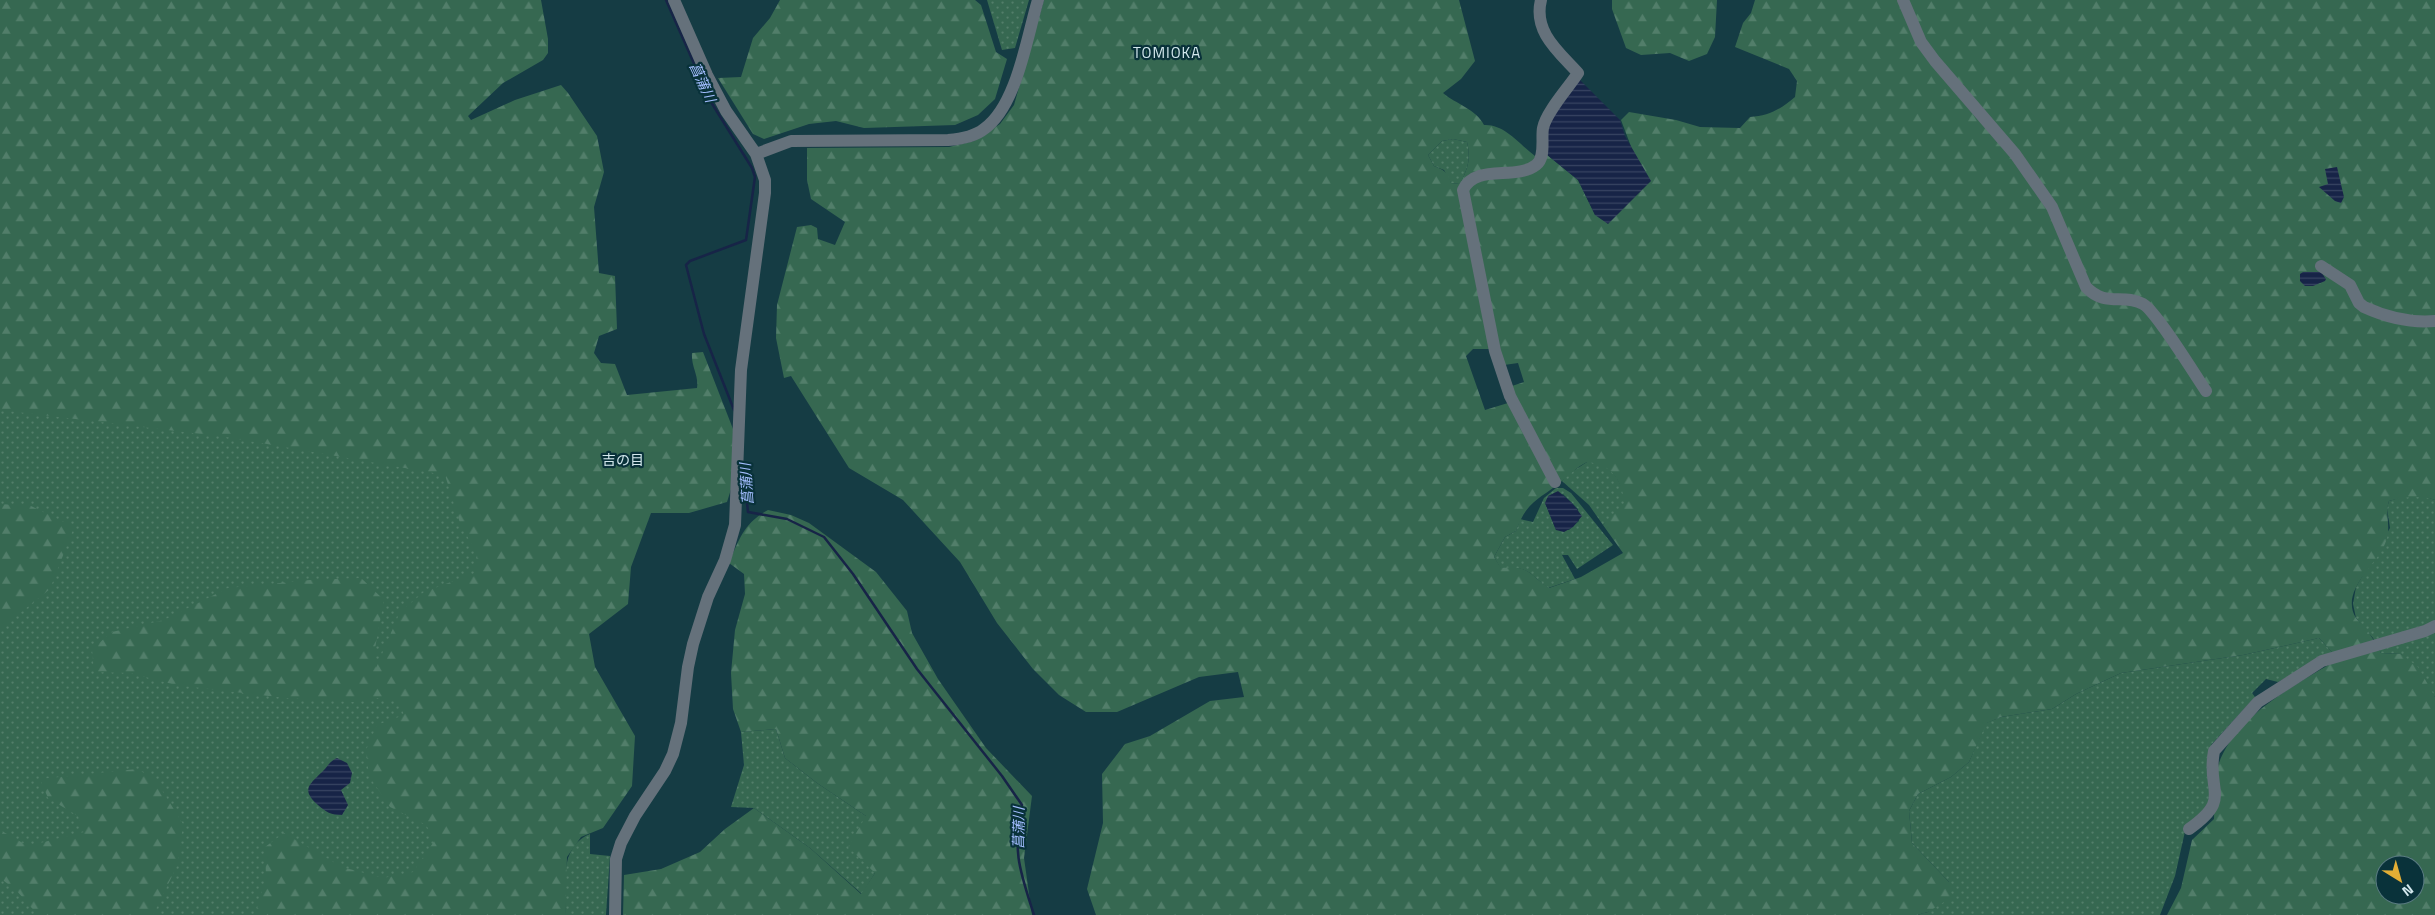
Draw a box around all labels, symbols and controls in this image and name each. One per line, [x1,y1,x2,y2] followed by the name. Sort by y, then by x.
[1133,41,1201,64] district label: TOMIOKA
[685,59,722,107] water label: 菖蒲川
[602,449,644,470] district label: 吉の目
[734,460,758,506] water label: 菖蒲川
[1007,805,1029,849] water label: 菖蒲川
[2375,855,2425,905] north arrow
[2398,879,2418,902] text: N

